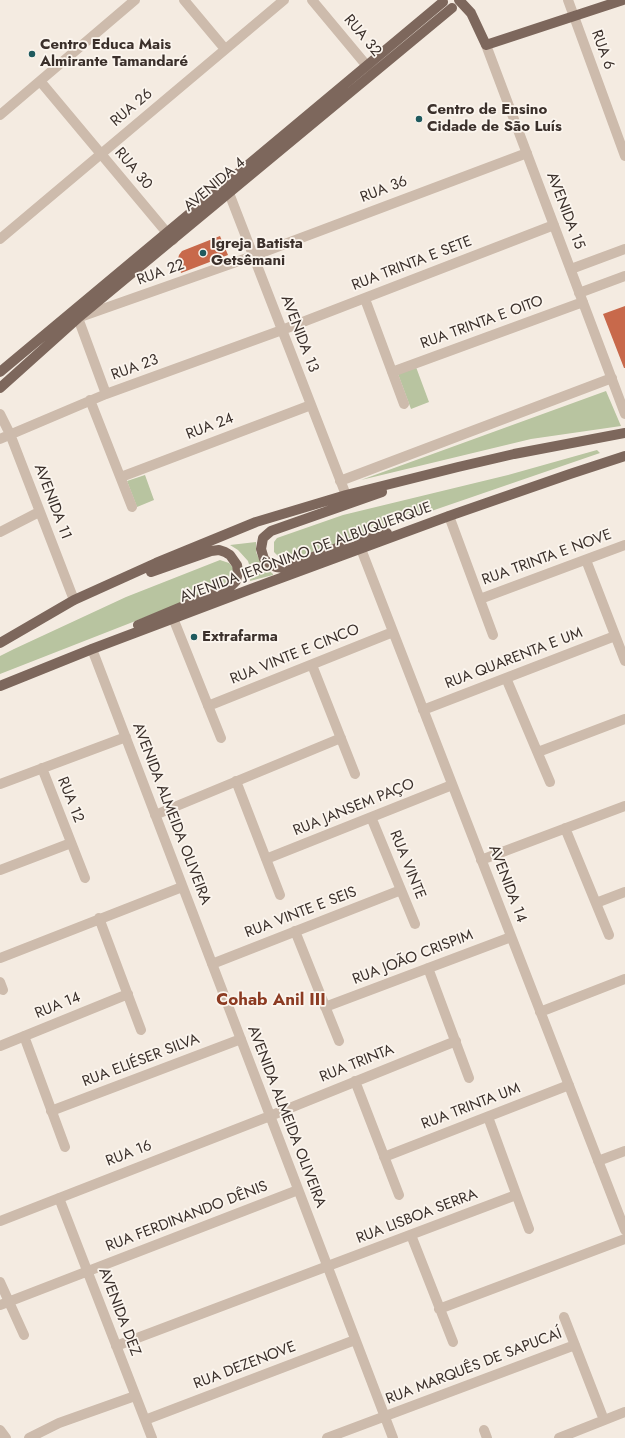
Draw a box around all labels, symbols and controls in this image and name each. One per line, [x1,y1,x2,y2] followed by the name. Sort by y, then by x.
[339,11,385,61] street label: RUA 32
[587,28,617,72] street label: RUA 6
[40,36,188,71] place label: Centro Educa Mais Almirante Tamandaré
[27,49,37,59] marker: Centro Educa Mais Almirante Tamandaré
[107,85,157,131] street label: RUA 26
[427,101,562,136] place label: Centro de Ensino Cidade de São Luís
[414,114,424,124] marker: Centro de Ensino Cidade de São Luís
[110,144,156,194] street label: RUA 30
[181,154,249,216] street label: AVENIDA 4
[542,170,588,252] street label: AVENIDA 15
[358,173,410,207] street label: RUA 36
[349,233,475,295] street label: RUA TRINTA E SETE
[211,235,303,270] place label: Igreja Batista Getsêmani
[198,248,208,258] marker: Igreja Batista Getsêmani
[135,256,187,290] street label: RUA 22
[418,292,546,354] street label: RUA TRINTA E OITO
[276,293,322,375] street label: AVENIDA 13
[109,351,161,385] street label: RUA 23
[184,410,236,444] street label: RUA 24
[29,462,75,542] street label: AVENIDA 11
[178,499,434,607] street label: AVENIDA JERÔNIMO DE ALBUQUERQUE
[480,526,614,590] street label: RUA TRINTA E NOVE
[228,621,362,689] street label: RUA VINTE E CINCO
[443,624,585,694] street label: RUA QUARENTA E UM
[202,628,278,646] place label: Extrafarma
[189,632,199,642] marker: Extrafarma
[128,721,214,907] street label: AVENIDA ALMEIDA OLIVEIRA
[53,775,87,825] street label: RUA 12
[291,775,417,841] street label: RUA JANSEM PAÇO
[385,828,429,902] street label: RUA VINTE
[484,843,530,925] street label: AVENIDA 14
[243,883,359,943] street label: RUA VINTE E SEIS
[350,927,476,989] street label: RUA JOÃO CRISPIM
[33,989,83,1023] street label: RUA 14
[216,991,326,1011] district label: Cohab Anil III
[243,1024,329,1210] street label: AVENIDA ALMEIDA OLIVEIRA
[80,1030,202,1092] street label: RUA ELIÉSER SILVA
[317,1041,397,1087] street label: RUA TRINTA
[419,1080,523,1134] street label: RUA TRINTA UM
[104,1137,154,1171] street label: RUA 16
[104,1178,270,1256] street label: RUA FERDINANDO DÊNIS
[354,1186,480,1248] street label: RUA LISBOA SERRA
[94,1266,144,1358] street label: AVENIDA DEZ
[383,1325,565,1409] street label: RUA MARQUÊS DE SAPUCAÍ
[191,1338,299,1394] street label: RUA DEZENOVE

